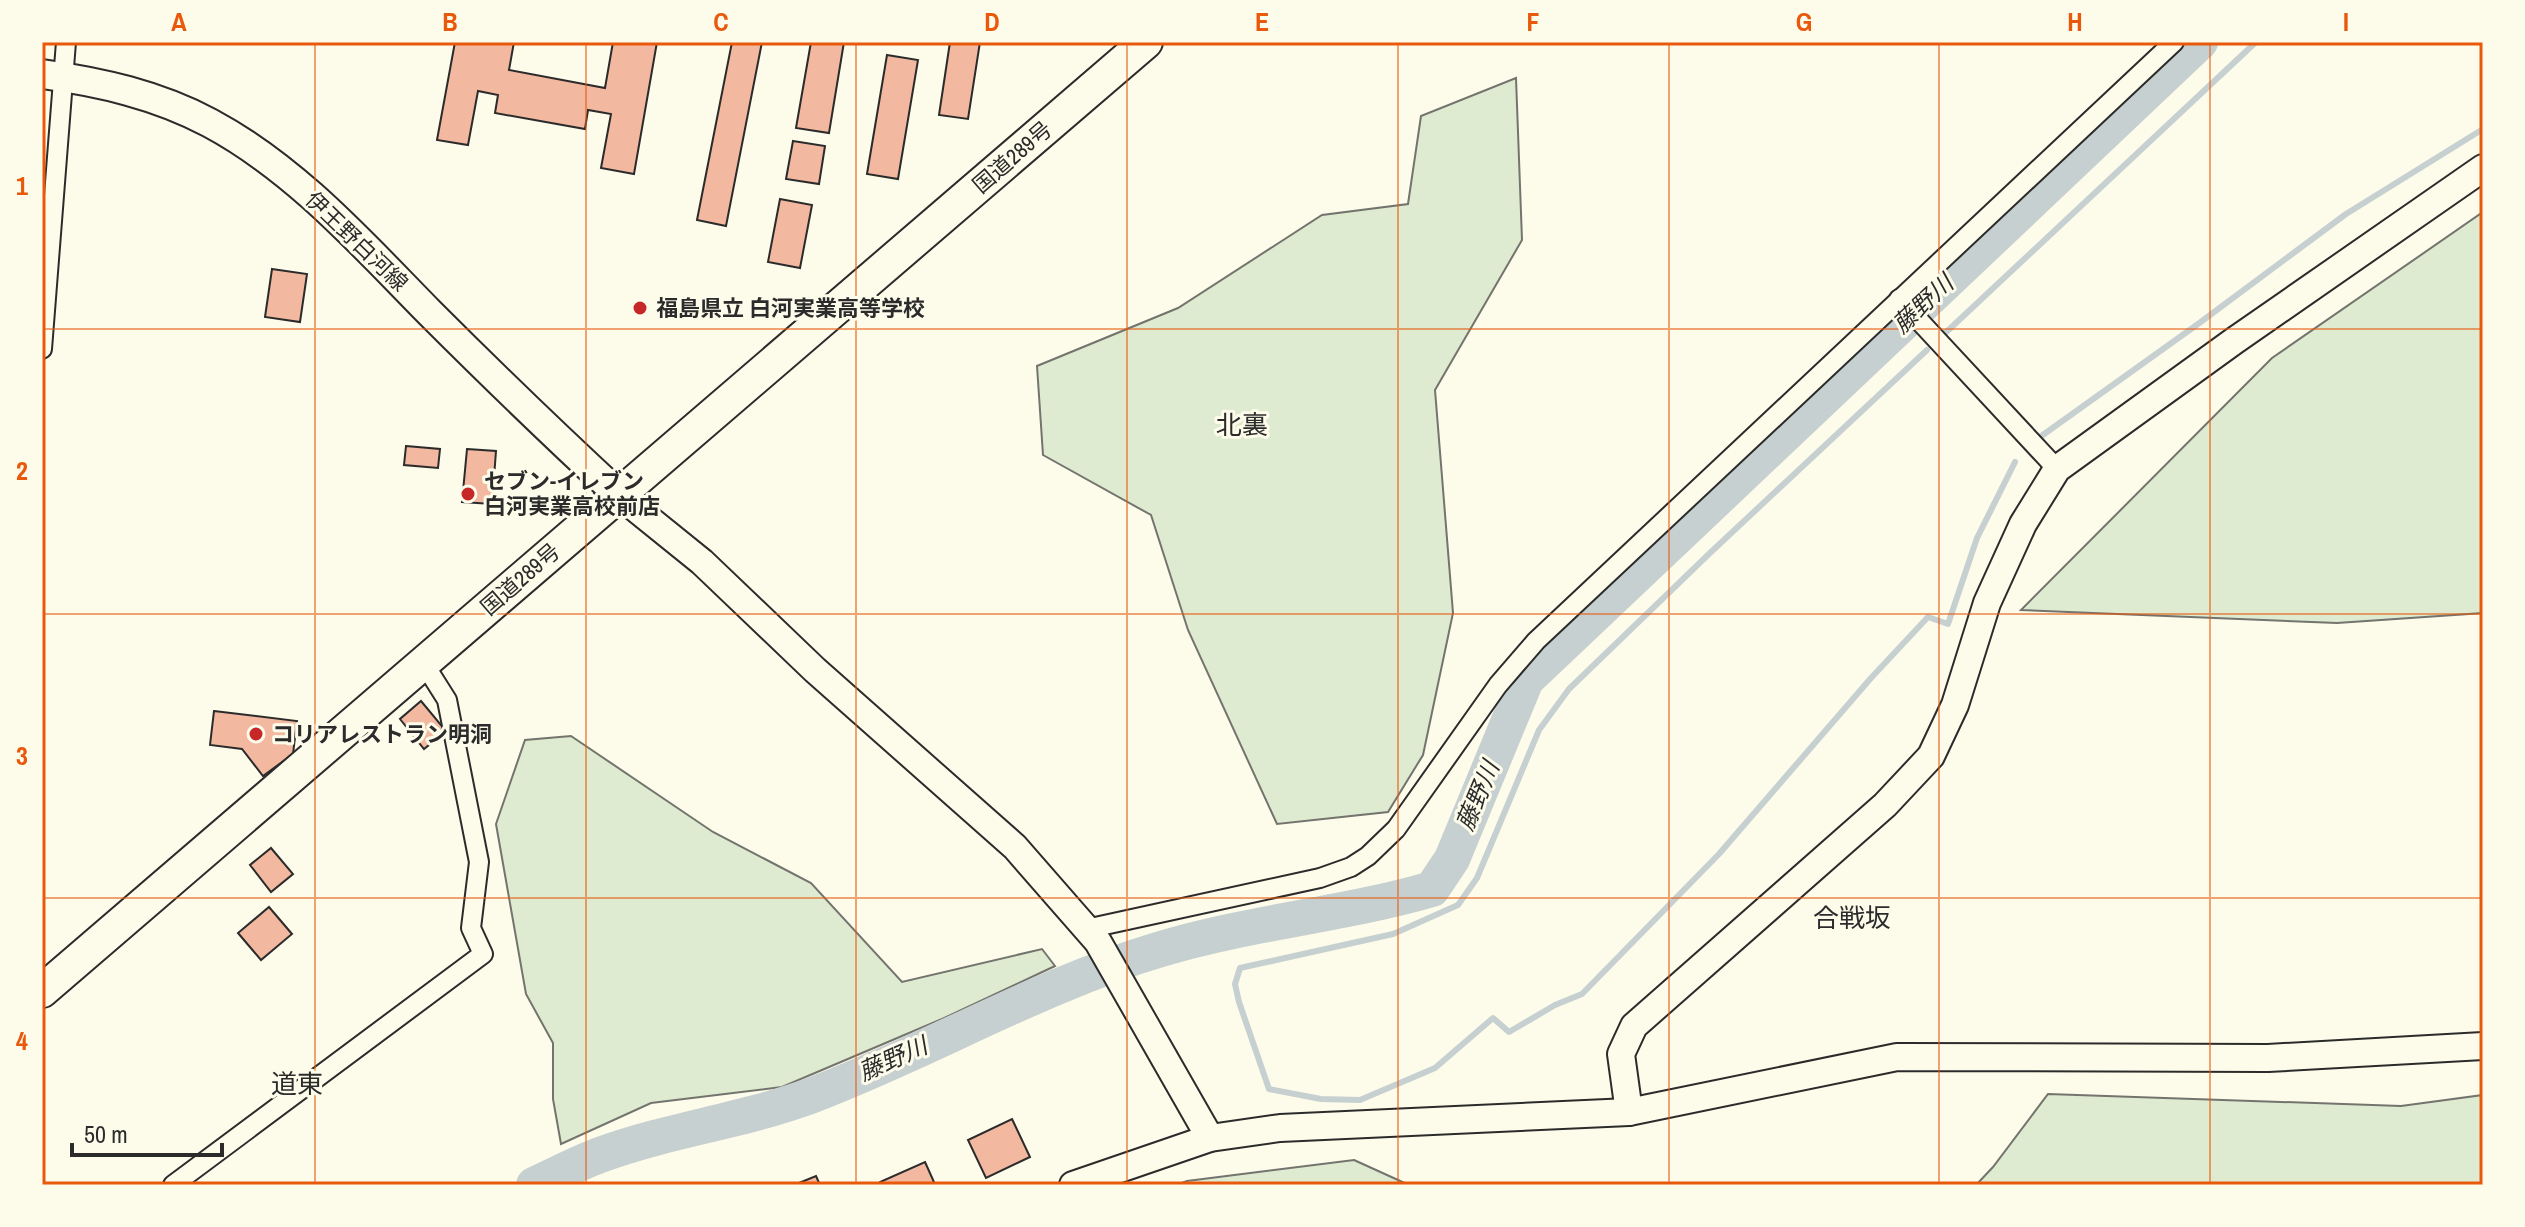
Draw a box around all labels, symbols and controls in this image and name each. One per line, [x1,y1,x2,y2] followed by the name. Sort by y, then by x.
[171,4,187,39] text: A
[442,4,458,39] text: B
[713,4,729,39] text: C
[984,4,1000,39] text: D
[1255,4,1269,39] text: E
[1526,4,1540,39] text: F
[1796,4,1812,39] text: G
[2067,4,2083,39] text: H
[2343,4,2349,39] text: I
[966,114,1058,200] street label: 国道289号
[16,168,28,203] text: 1
[299,184,415,298] street label: 伊王野白河線
[1885,265,1962,340] water label: 藤野川
[656,293,925,323] place label: 福島県立 白河実業高等学校
[631,299,649,317] marker: 福島県立 白河実業高等学校
[1216,407,1268,442] district label: 北裏
[16,453,28,488] text: 2
[484,466,660,521] place label: セブン-イレブン 白河実業高校前店
[459,485,477,503] marker: セブン-イレブン 白河実業高校前店
[474,536,566,622] street label: 国道289号
[272,719,492,749] place label: コリアレストラン明洞
[247,725,265,743] marker: コリアレストラン明洞
[16,738,28,773] text: 3
[1448,753,1507,835] water label: 藤野川
[1813,900,1891,935] district label: 合戦坂
[16,1023,28,1058] text: 4
[853,1028,935,1087] water label: 藤野川
[271,1066,323,1101] district label: 道東
[72,1107,222,1157] scale bar
[84,1118,128,1150] text: 50 m

